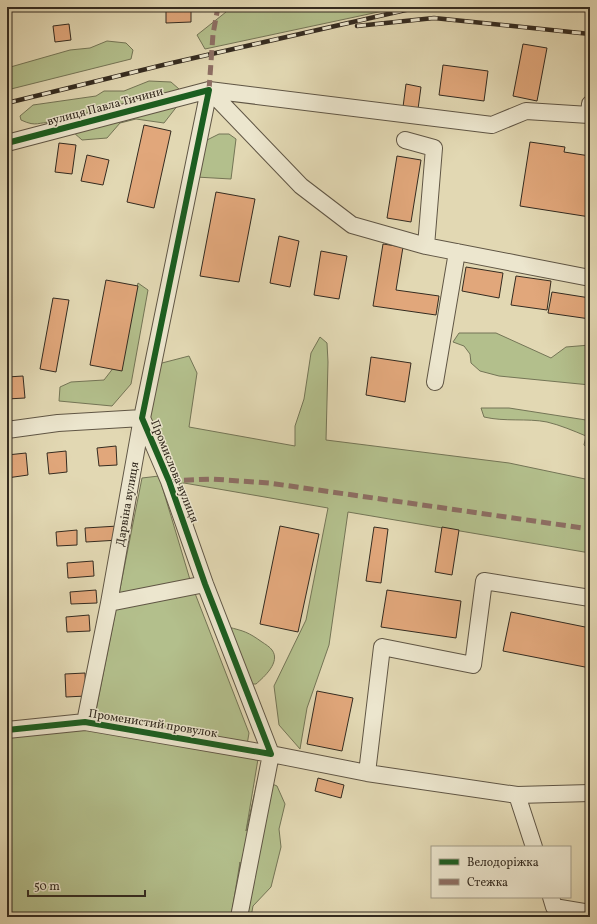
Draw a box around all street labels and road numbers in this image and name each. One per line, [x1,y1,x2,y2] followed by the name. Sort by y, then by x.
[46,84,165,130] street label: вулиця Павла Тичини
[146,418,202,525] street label: Промислова вулиця
[113,460,143,548] street label: Дарвіна вулиця
[87,706,219,742] street label: Променистий провулок

